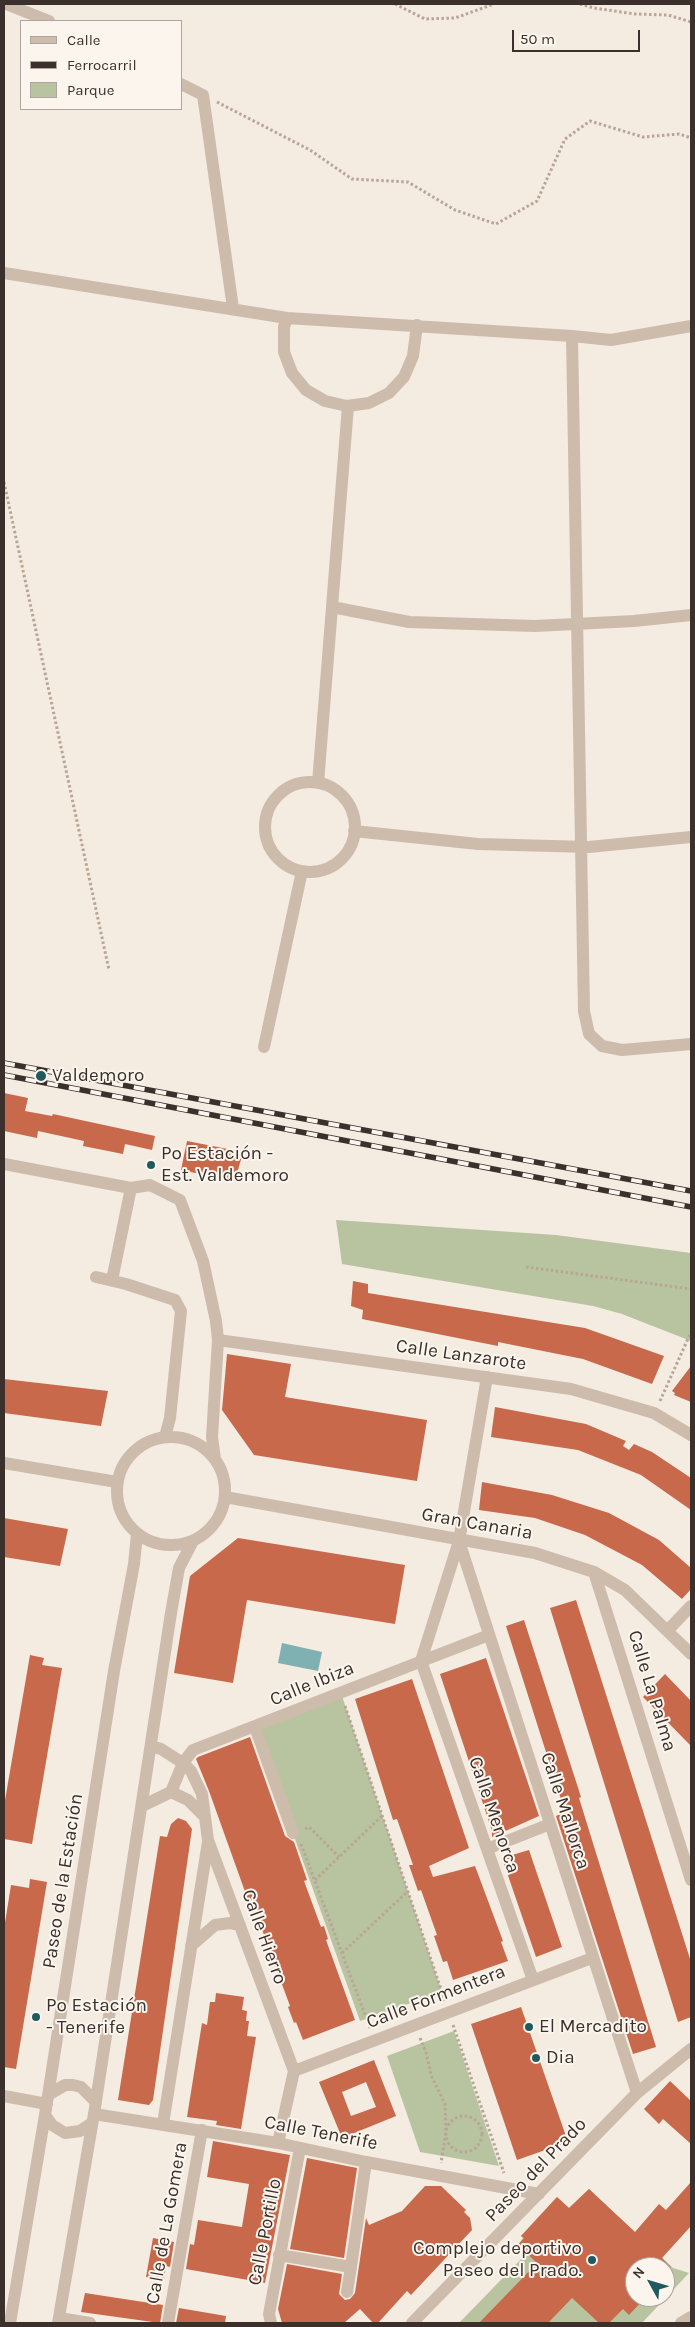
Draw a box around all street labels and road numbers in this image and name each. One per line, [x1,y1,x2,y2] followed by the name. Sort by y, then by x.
[394,1335,528,1375] street label: Calle Lanzarote
[420,1503,534,1545] street label: Gran Canaria
[623,1628,681,1754] street label: Calle La Palma
[267,1657,357,1711] street label: Calle Ibiza
[535,1750,595,1872] street label: Calle Mallorca
[463,1754,525,1876] street label: Calle Menorca
[38,1792,88,1970] street label: Paseo de la Estación
[236,1886,292,1988] street label: Calle Hierro
[363,1960,509,2034] street label: Calle Formentera
[262,2111,380,2155] street label: Calle Tenerife
[481,2113,591,2227] street label: Paseo del Prado
[142,2140,192,2306] street label: Calle de La Gomera
[243,2177,287,2287] street label: Calle Portillo

